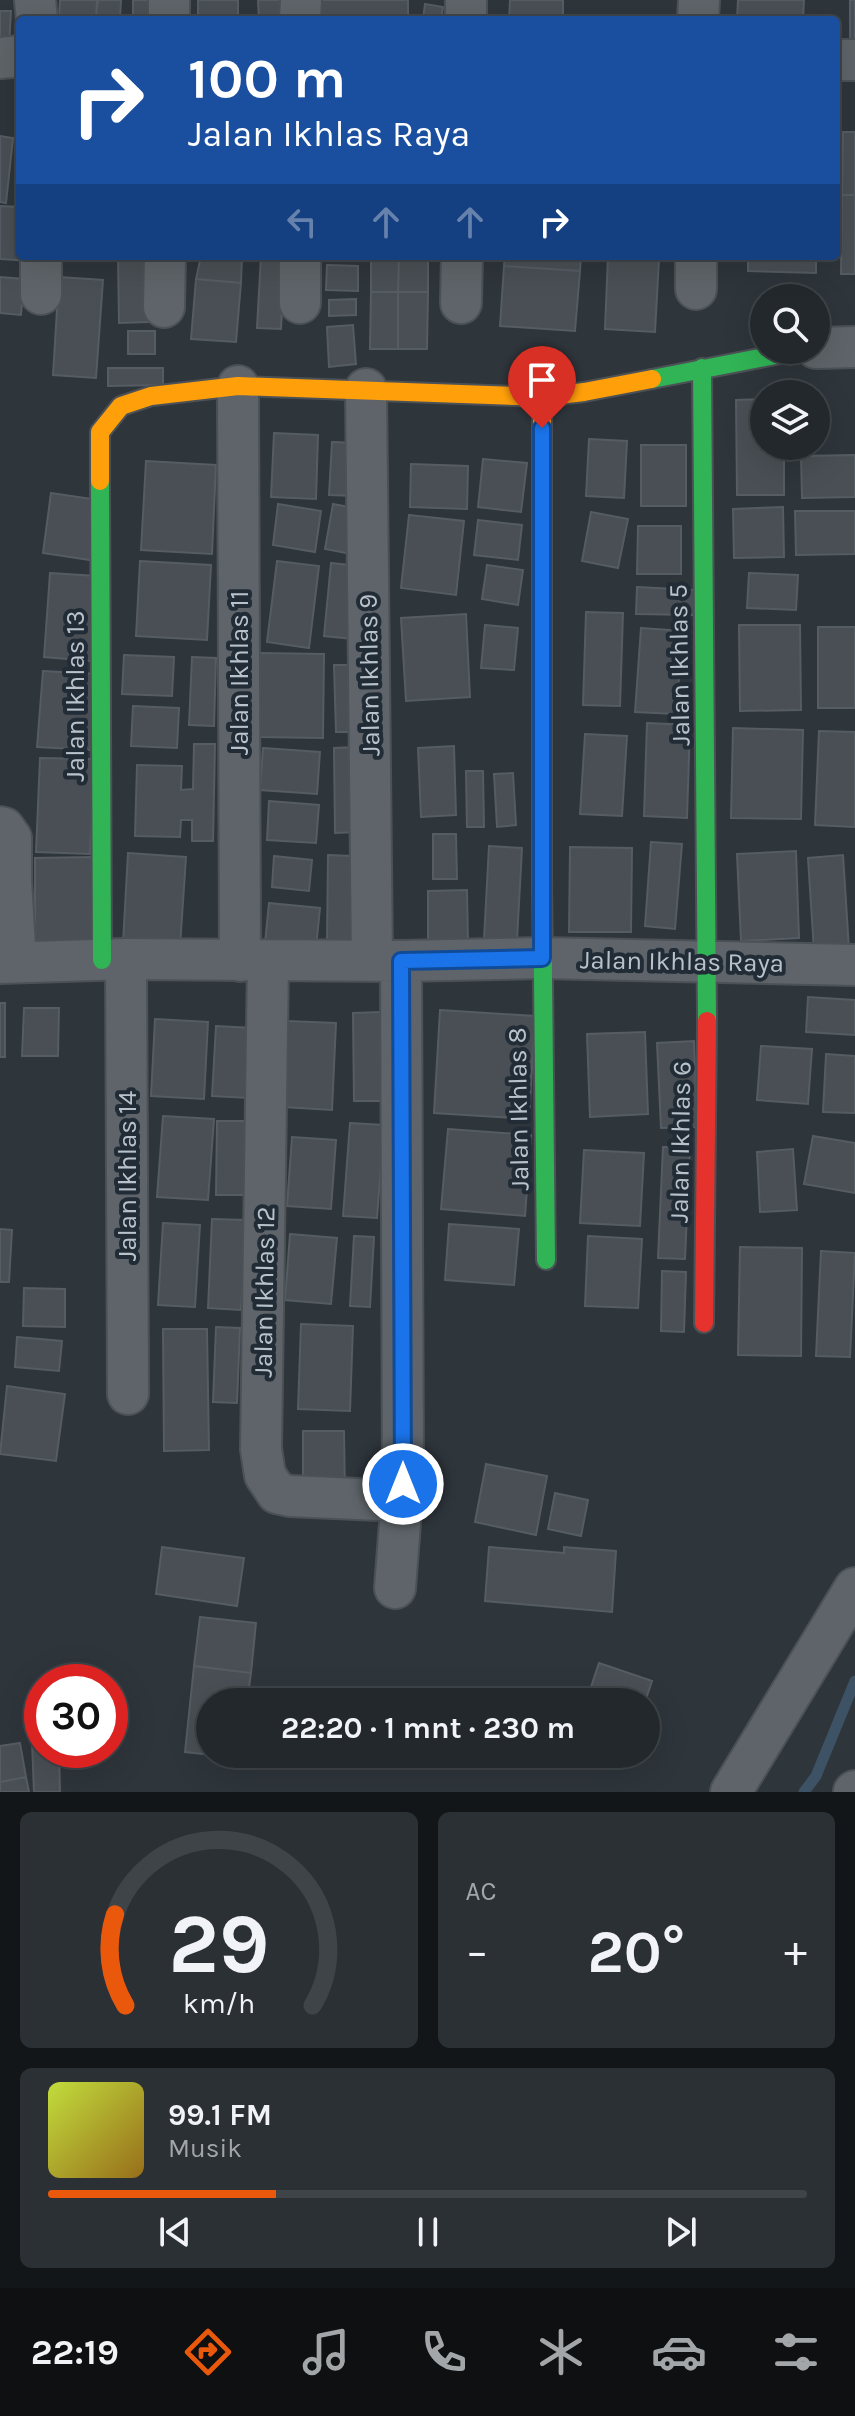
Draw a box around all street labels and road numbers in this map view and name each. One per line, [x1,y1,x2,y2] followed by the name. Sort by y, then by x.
[663,584,696,746] street label: Jalan Ikhlas 5
[224,591,255,755] street label: Jalan Ikhlas 11
[353,594,386,756] street label: Jalan Ikhlas 9
[60,610,91,782] street label: Jalan Ikhlas 13
[580,944,784,979] street label: Jalan Ikhlas Raya
[502,1027,535,1191] street label: Jalan Ikhlas 8
[664,1061,697,1223] street label: Jalan Ikhlas 6
[112,1091,143,1261] street label: Jalan Ikhlas 14
[248,1206,281,1378] street label: Jalan Ikhlas 12

